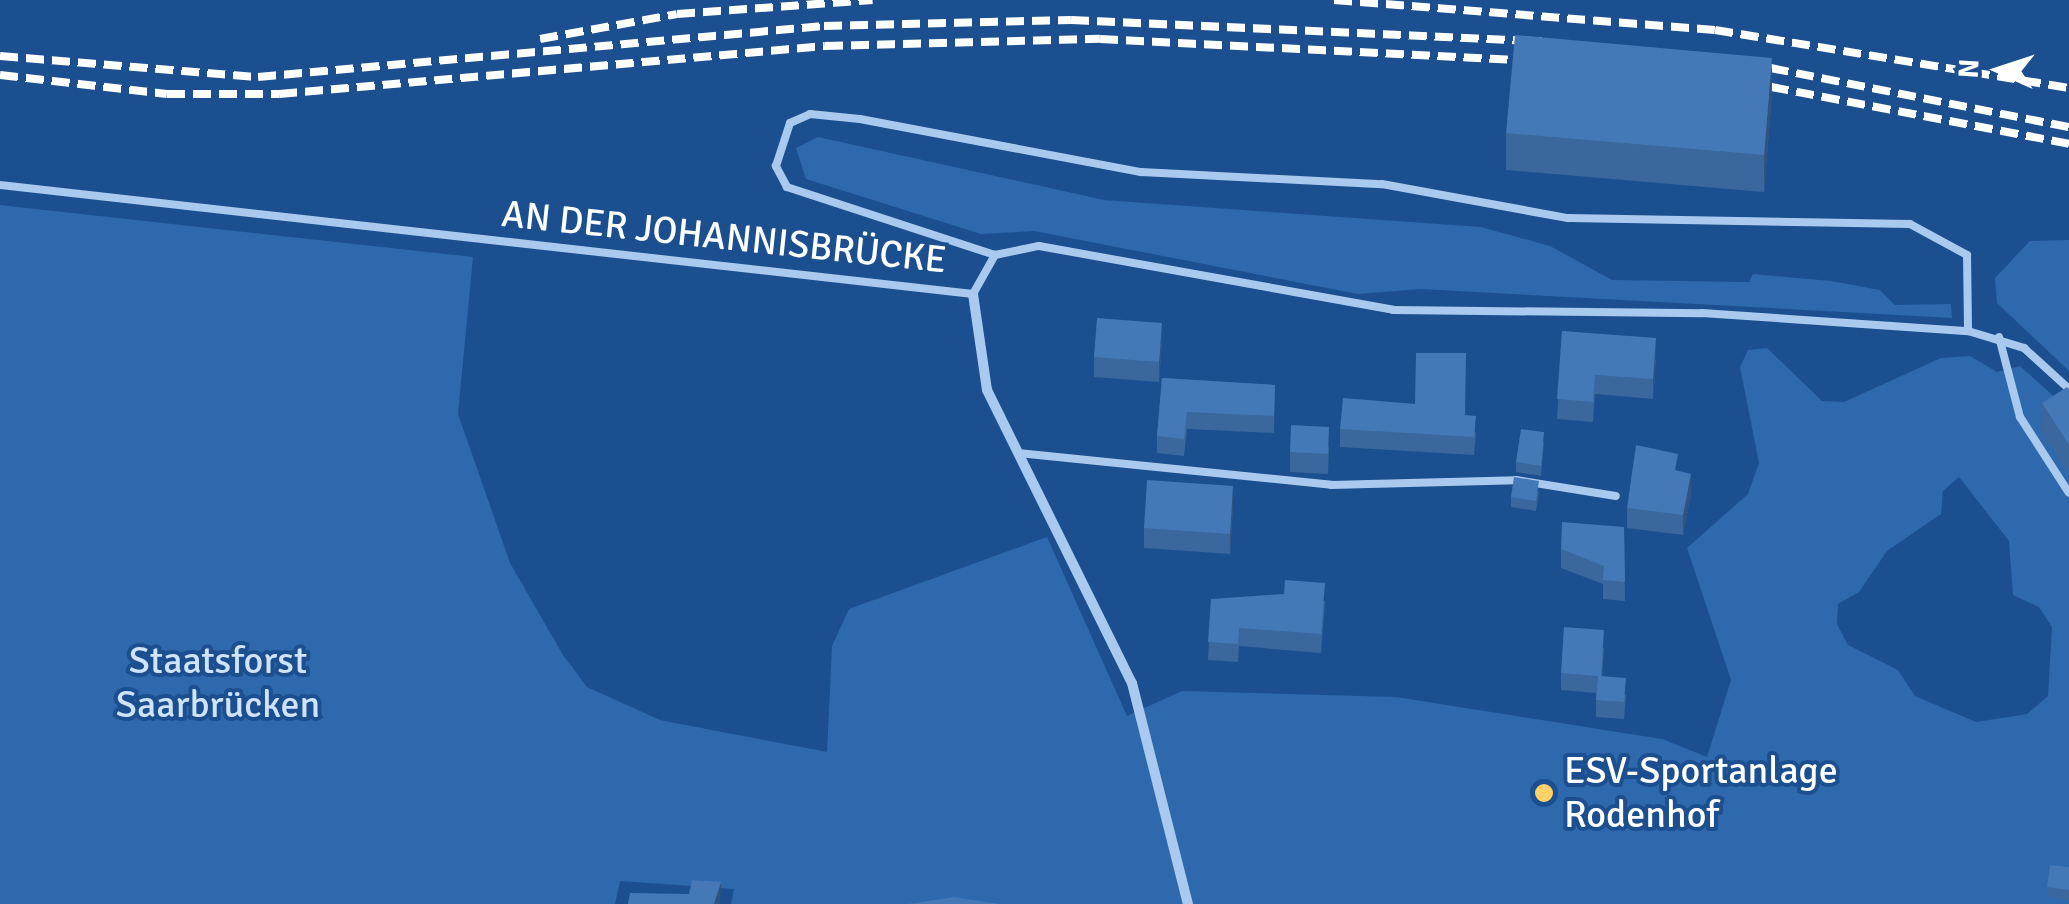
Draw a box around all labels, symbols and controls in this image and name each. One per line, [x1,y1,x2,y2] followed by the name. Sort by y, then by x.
[1949,20,2049,120] north arrow
[1952,58,1987,79] text: N
[499,191,949,283] street label: AN DER JOHANNISBRÜCKE
[116,638,320,728] park label: Staatsforst Saarbrücken
[1564,748,1838,838] place label: ESV-Sportanlage Rodenhof
[1533,782,1555,804] marker: ESV-Sportanlage Rodenhof

